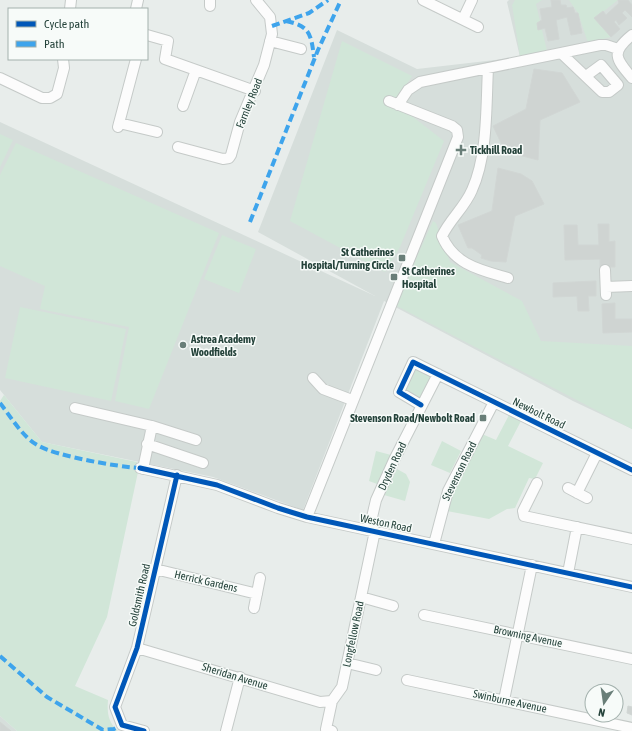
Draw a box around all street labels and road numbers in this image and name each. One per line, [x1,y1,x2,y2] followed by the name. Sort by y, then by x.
[234,76,264,130] street label: Farnley Road
[511,395,567,431] street label: Newbolt Road
[376,440,408,492] street label: Dryden Road
[440,440,478,502] street label: Stevenson Road
[359,512,413,534] street label: Weston Road
[126,562,152,628] street label: Goldsmith Road
[173,568,239,594] street label: Herrick Gardens
[340,600,366,668] street label: Longfellow Road
[493,623,563,649] street label: Browning Avenue
[201,660,269,692] street label: Sheridan Avenue
[472,687,548,715] street label: Swinburne Avenue

